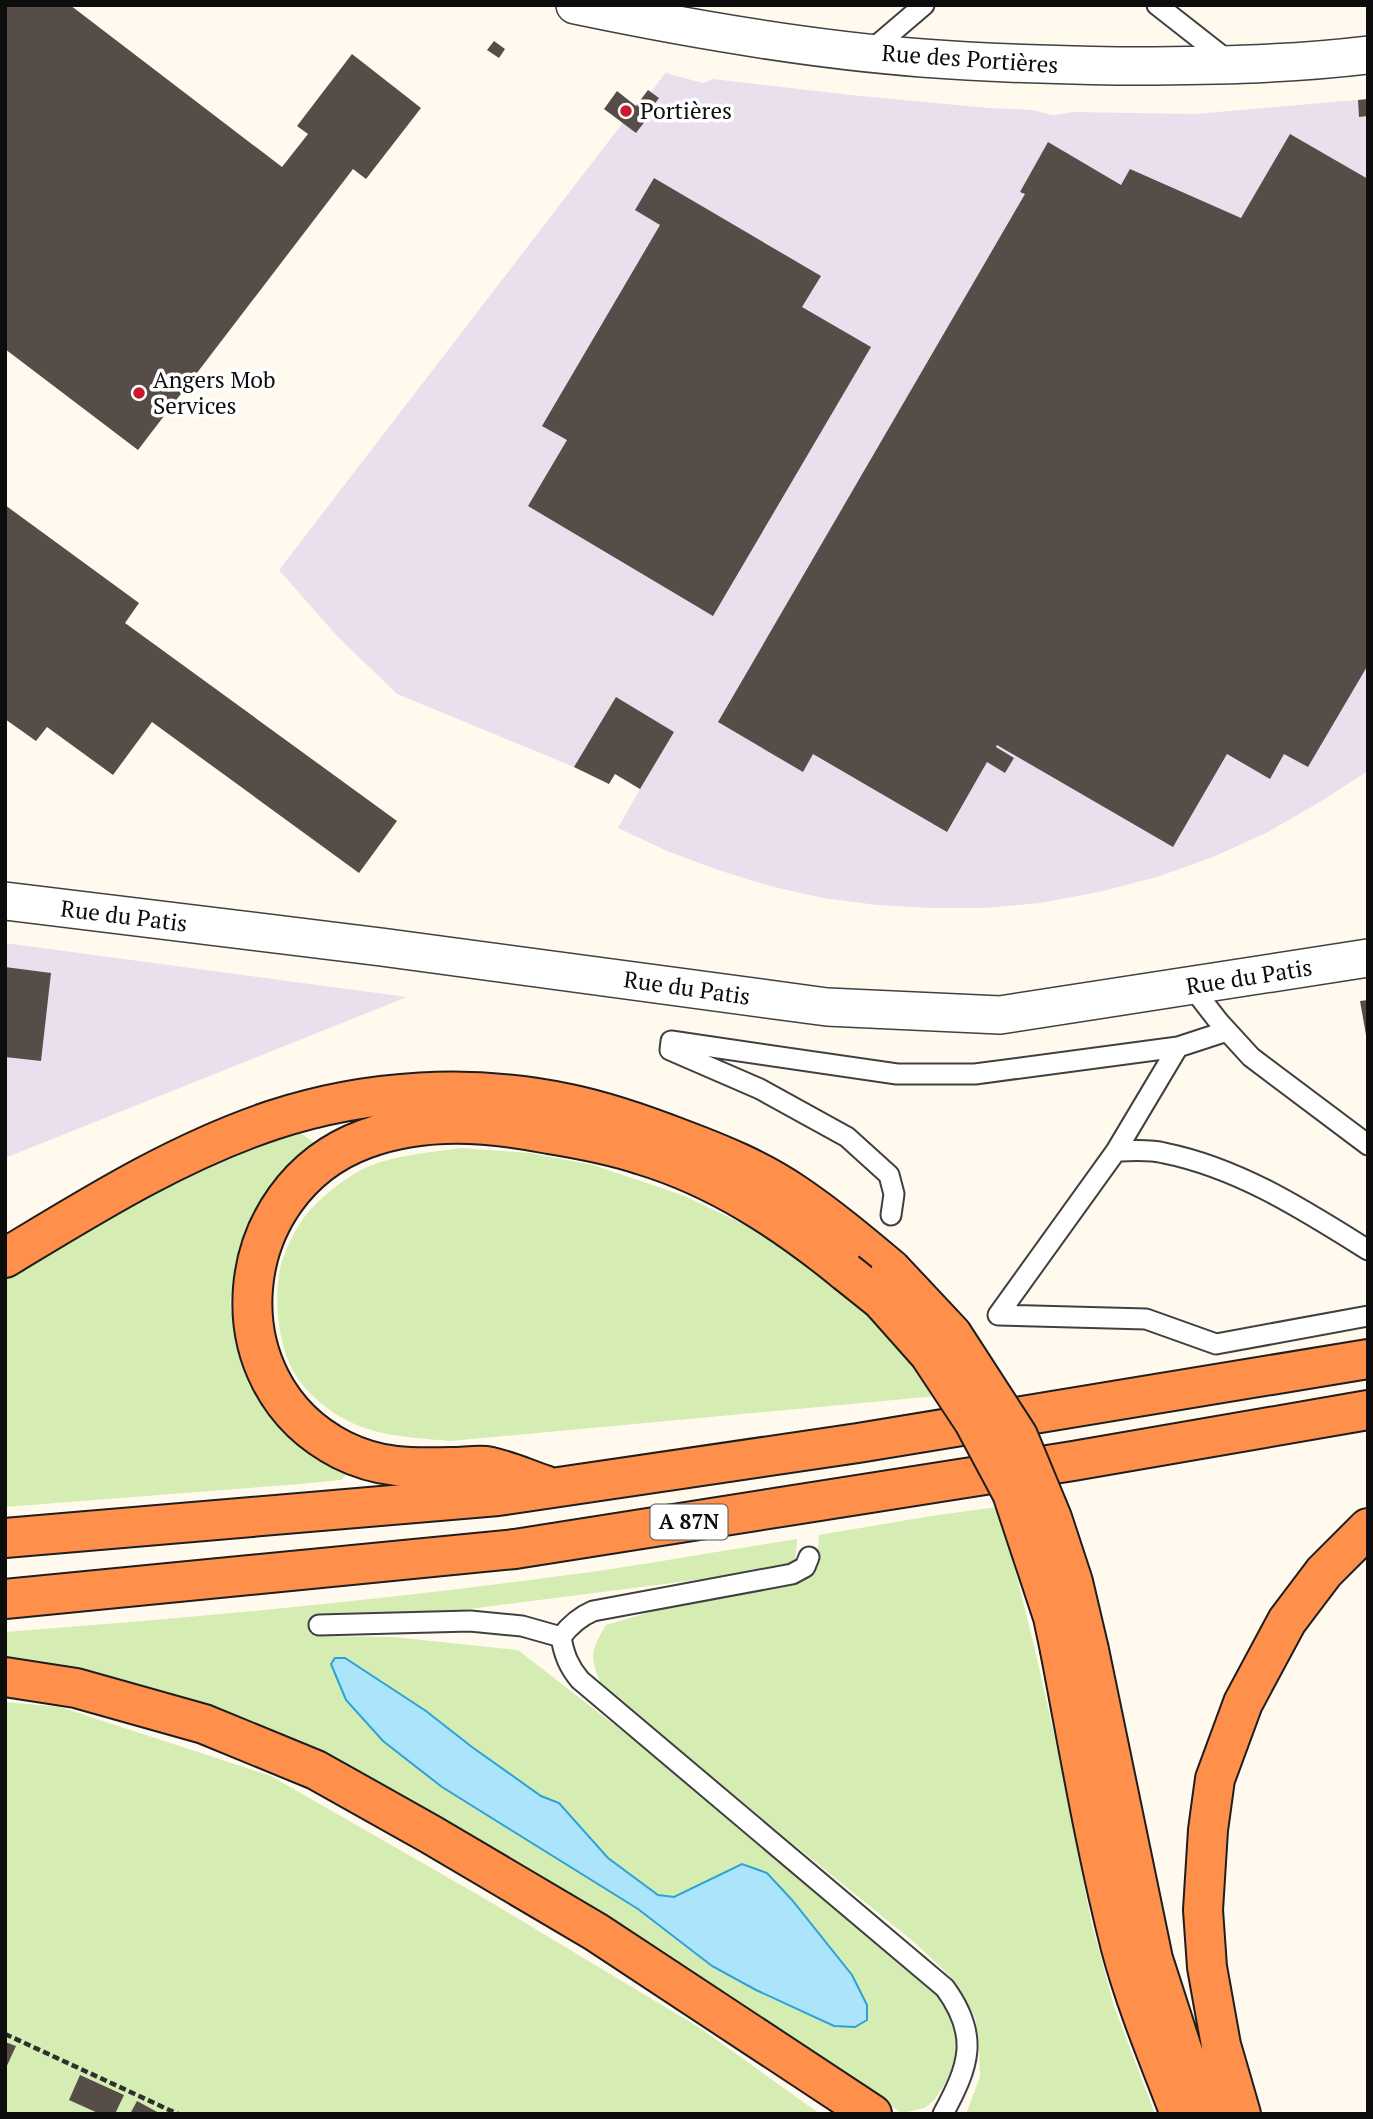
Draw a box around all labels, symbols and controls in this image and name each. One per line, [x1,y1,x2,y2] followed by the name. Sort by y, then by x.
[881,37,1059,80] street label: Rue des Portières
[640,95,732,126] place label: Portières
[618,103,634,119] marker: Portières
[153,364,276,421] place label: Angers Mob Services
[131,385,147,401] marker: Angers Mob Services
[59,892,189,939] street label: Rue du Patis
[1184,951,1314,1002] street label: Rue du Patis
[622,963,752,1012] street label: Rue du Patis
[650,1504,728,1540] road number: A 87N

